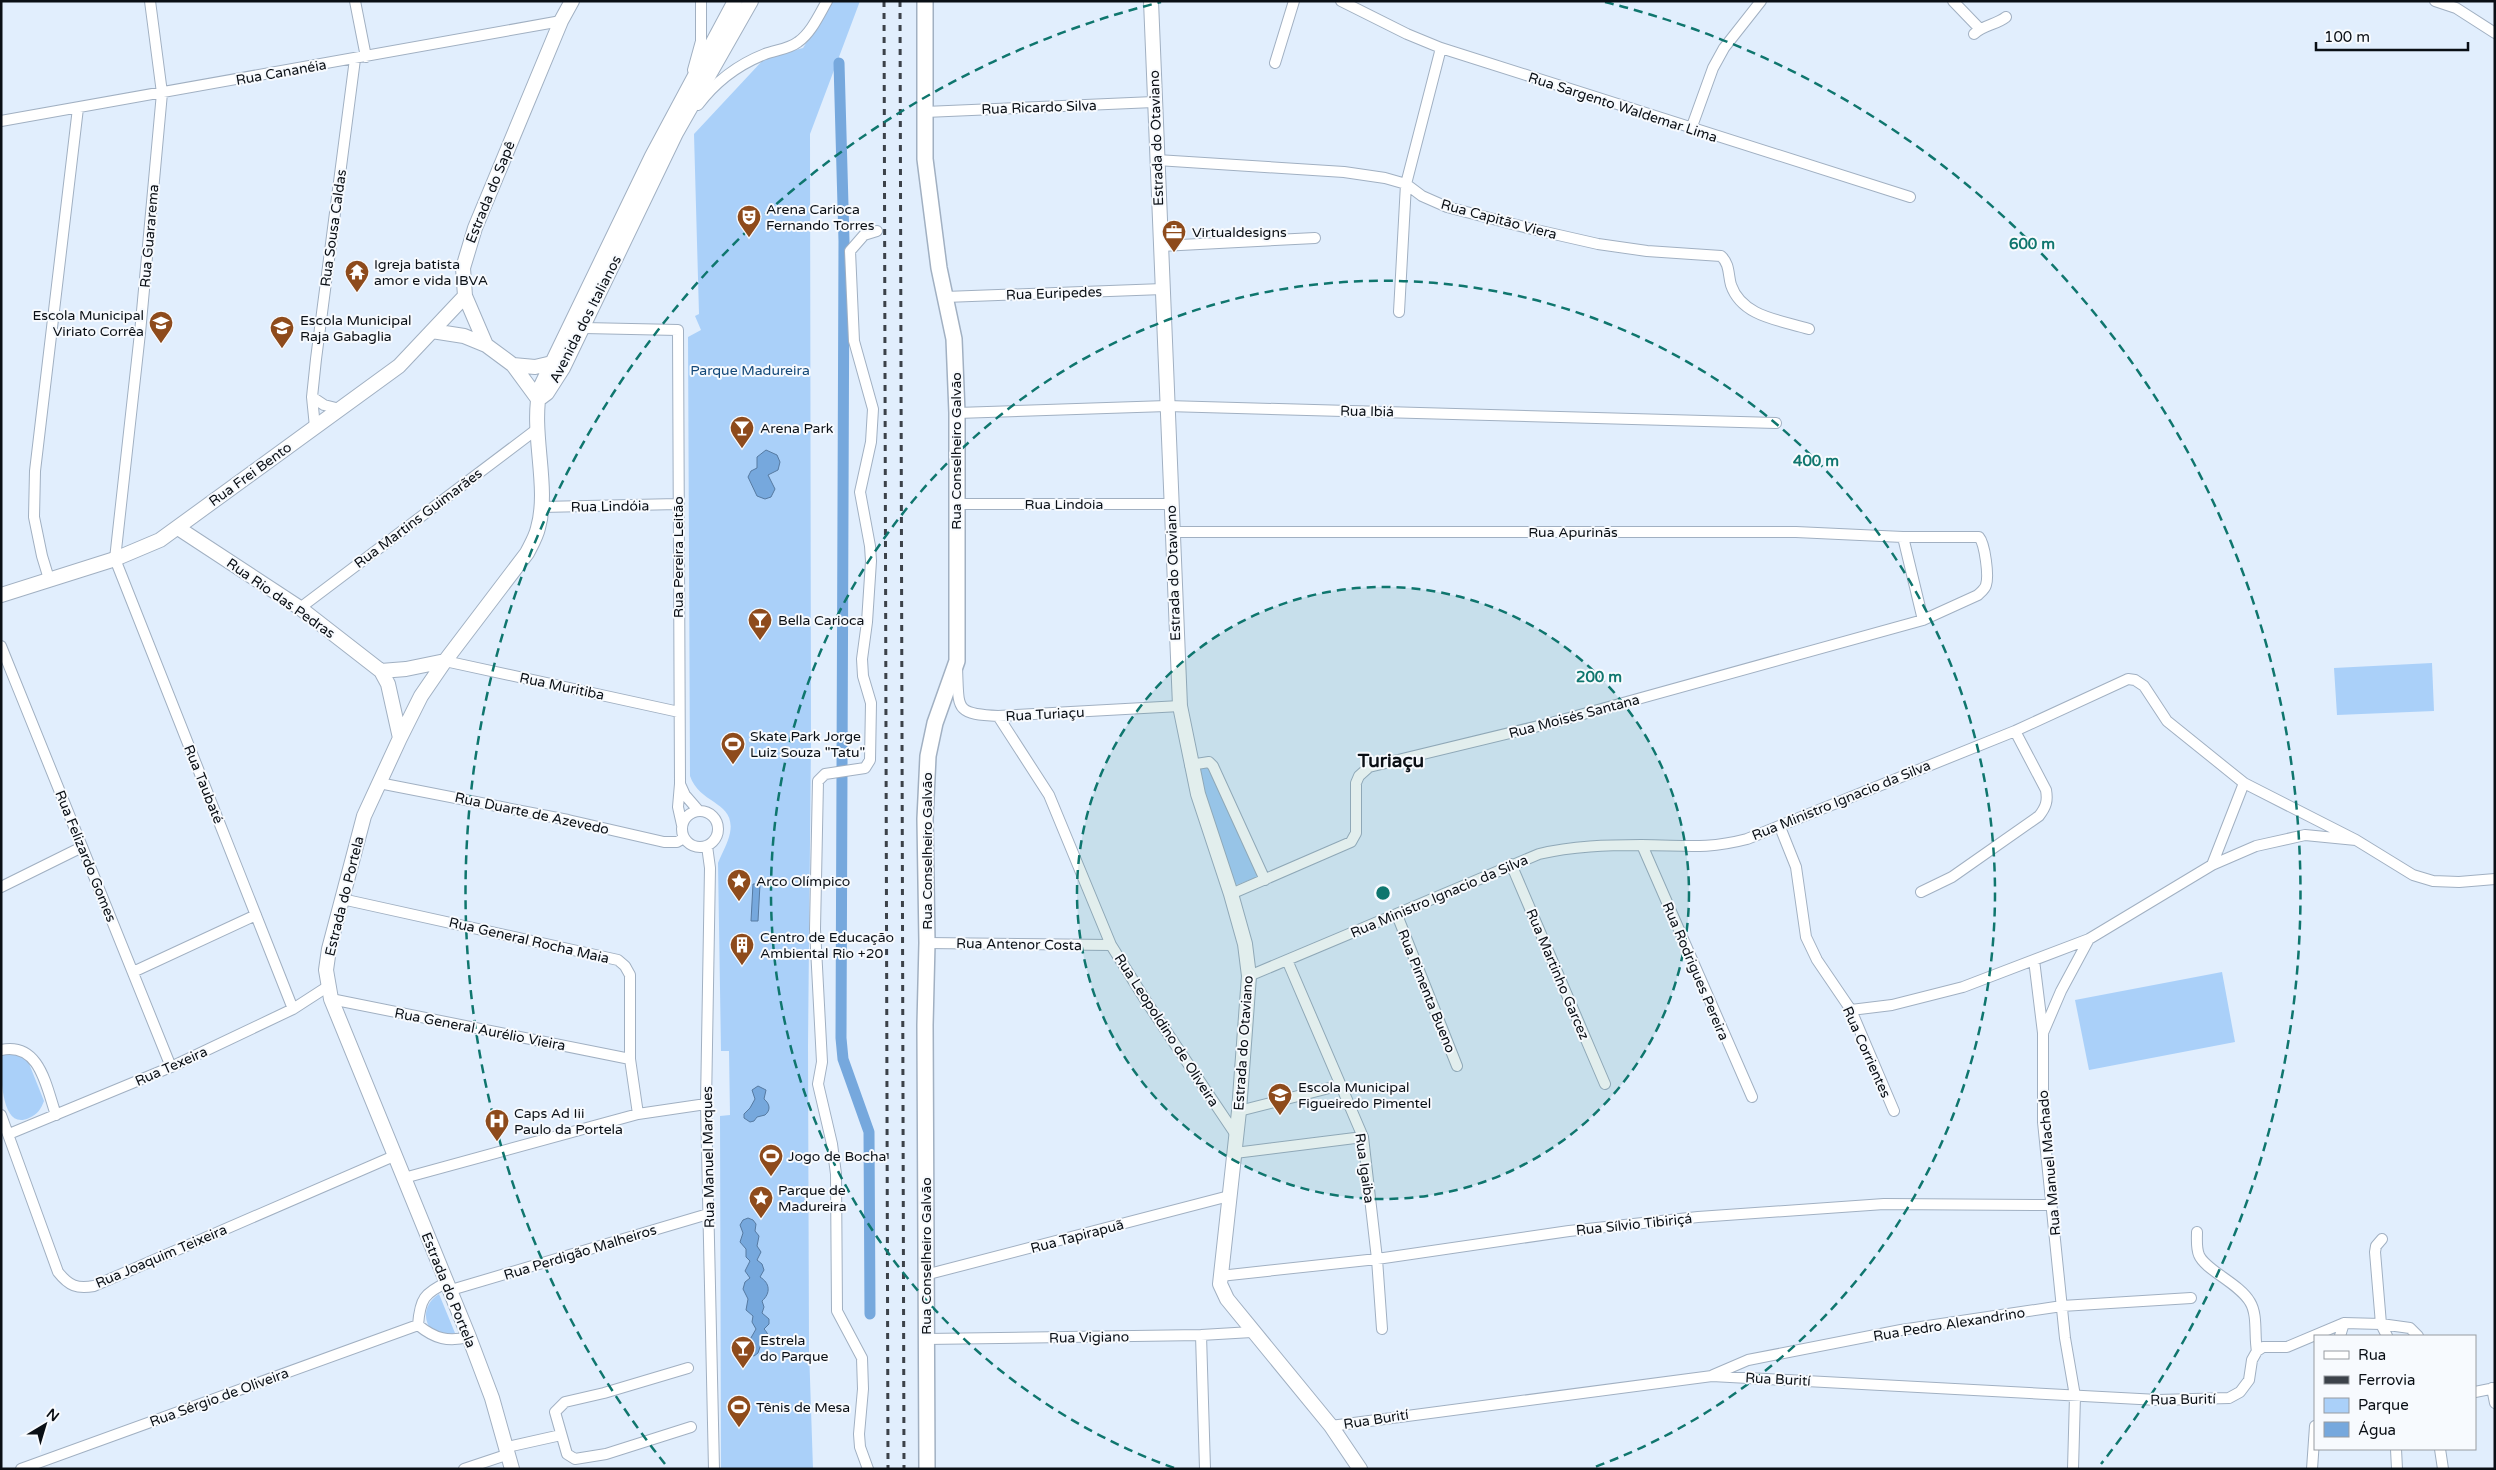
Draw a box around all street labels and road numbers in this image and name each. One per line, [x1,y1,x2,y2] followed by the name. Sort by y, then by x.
[234,56,328,89] street label: Rua Cananéia
[1526,69,1720,146] street label: Rua Sargento Waldemar Lima
[1146,70,1167,206] street label: Estrada do Otaviano
[981,97,1097,118] street label: Rua Ricardo Silva
[462,139,519,246] street label: Estrada do Sapê
[317,168,350,288] street label: Rua Sousa Caldas
[136,183,162,289] street label: Rua Guararema
[1439,196,1559,243] street label: Rua Capitão Viera
[546,252,625,386] street label: Avenida dos Italianos
[1006,283,1103,304] street label: Rua Euripedes
[948,372,965,530] street label: Rua Conselheiro Galvão
[1340,403,1394,420] street label: Rua Ibiá
[206,439,295,510] street label: Rua Frei Bento
[351,465,486,572] street label: Rua Martins Guimarães
[670,496,687,618] street label: Rua Pereira Leitão
[1025,496,1103,513] street label: Rua Lindoia
[570,497,650,516] street label: Rua Lindóia
[1163,505,1184,641] street label: Estrada do Otaviano
[1528,524,1618,541] street label: Rua Apurinãs
[223,555,338,642] street label: Rua Rio das Pedras
[518,669,606,704] street label: Rua Muritiba
[1507,691,1641,742] street label: Rua Moisés Santana
[1005,704,1085,725] street label: Rua Turiaçu
[180,742,227,826] street label: Rua Taubaté
[1749,757,1933,844] street label: Rua Ministro Ignacio da Silva
[919,772,936,930] street label: Rua Conselheiro Galvão
[51,788,120,925] street label: Rua Felizardo Gomes
[453,789,611,838] street label: Rua Duarte de Azevedo
[321,834,368,958] street label: Estrada do Portela
[1348,851,1531,942] street label: Rua Ministro Ignacio da Silva
[1659,899,1732,1043] street label: Rua Rodrigues Pereira
[1522,906,1593,1042] street label: Rua Martinho Garcez
[447,914,611,967] street label: Rua General Rocha Maia
[1394,927,1459,1056] street label: Rua Pimenta Bueno
[956,935,1082,954] street label: Rua Antenor Costa
[1111,951,1222,1110] street label: Rua Leopoldino de Oliveira
[1230,975,1257,1111] street label: Estrada do Otaviano
[1839,1004,1894,1101] street label: Rua Corrientes
[393,1005,567,1054] street label: Rua General Aurélio Vieira
[132,1043,210,1090] street label: Rua Texeira
[699,1086,718,1228] street label: Rua Manuel Marques
[2035,1089,2064,1236] street label: Rua Manuel Machado
[1351,1132,1378,1204] street label: Rua Igaiba
[918,1177,935,1335] street label: Rua Conselheiro Galvão
[1575,1210,1693,1239] street label: Rua Sílvio Tibiriçá
[1029,1216,1126,1257] street label: Rua Tapirapuã
[93,1221,230,1292] street label: Rua Joaquim Teixeira
[502,1221,659,1284] street label: Rua Perdigão Malheiros
[418,1230,479,1350] street label: Estrada do Portela
[1872,1304,2026,1345] street label: Rua Pedro Alexandrino
[1049,1328,1129,1347] street label: Rua Vigiano
[147,1364,291,1431] street label: Rua Sérgio de Oliveira
[1745,1369,1812,1390] street label: Rua Burití
[2150,1390,2217,1409] street label: Rua Burití
[1342,1406,1410,1433] street label: Rua Burití

